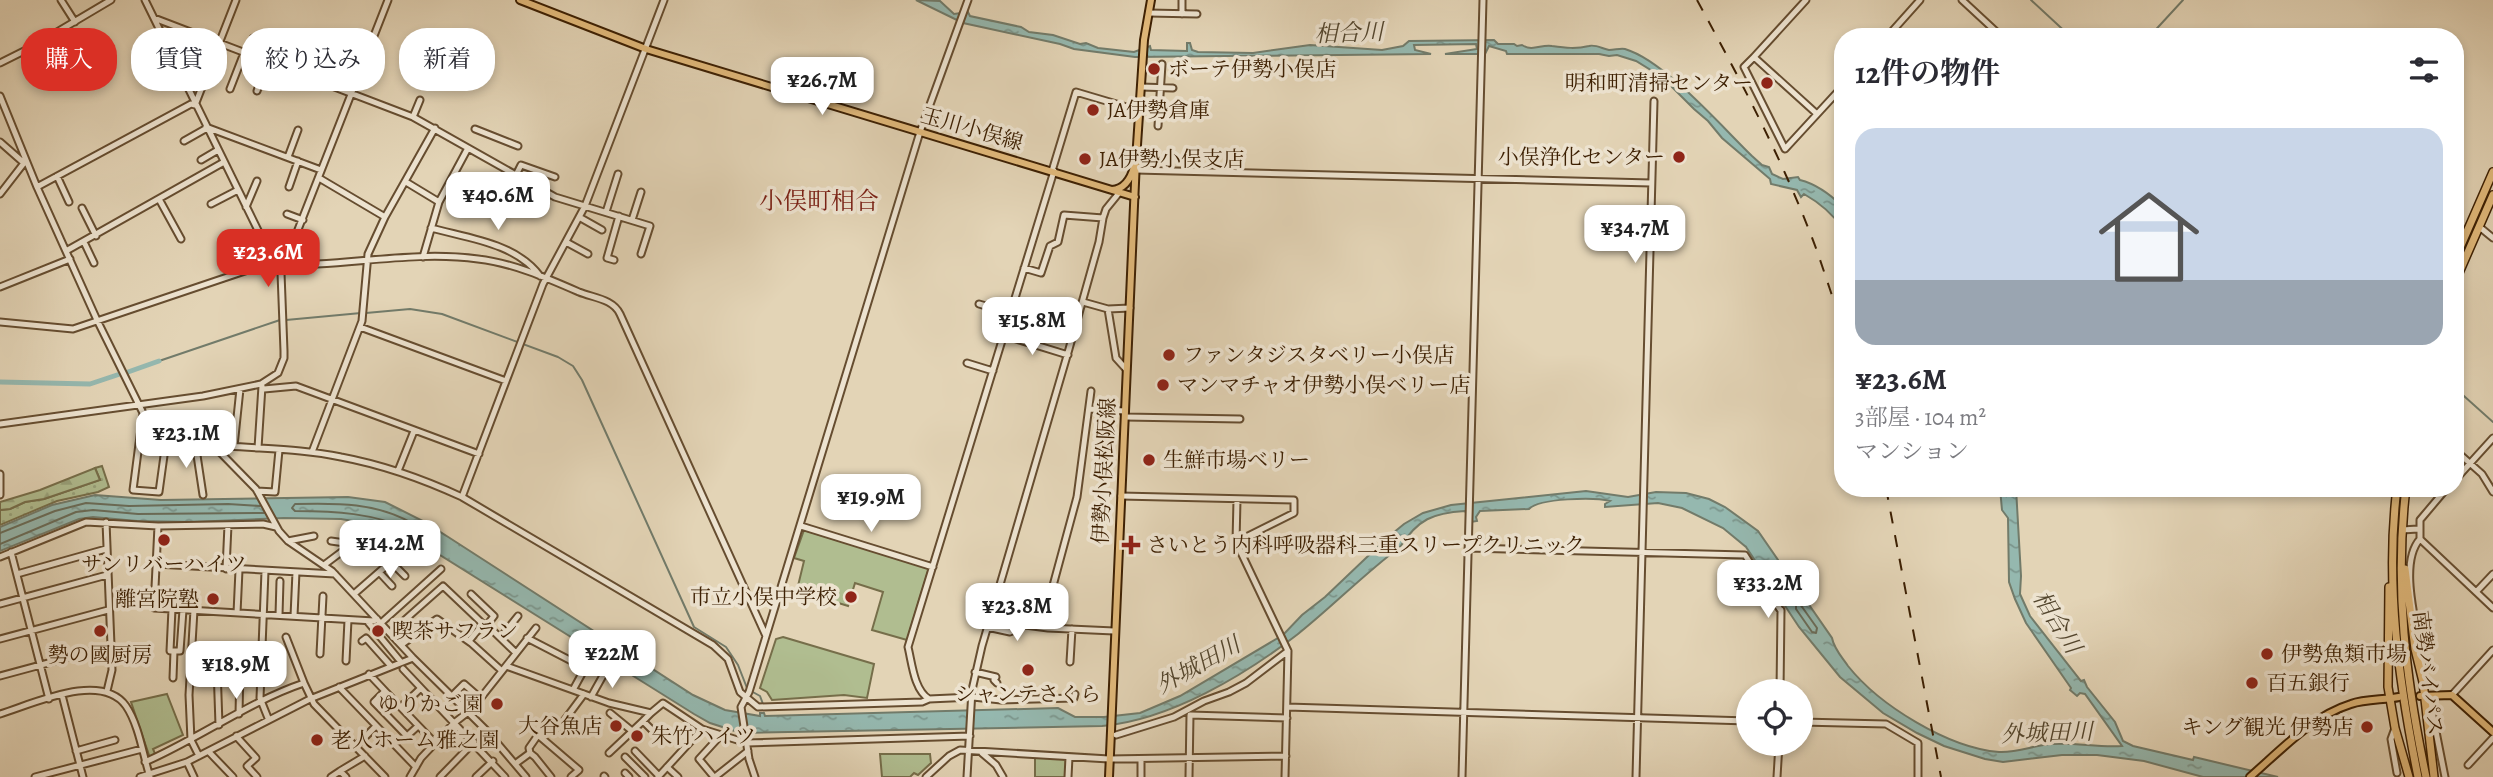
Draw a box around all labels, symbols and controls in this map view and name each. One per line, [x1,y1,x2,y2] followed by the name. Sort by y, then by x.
[1314,16,1387,50] water label: 相合川
[21,28,117,91] chip: 購入
[131,28,227,91] chip: 賃貸
[241,28,385,91] chip: 絞り込み
[399,28,495,91] chip: 新着
[2405,51,2443,89] icon: filters
[1855,53,2000,93] text: 12件の物件
[1168,55,1336,83] place label: ボーテ伊勢小俣店
[765,58,879,117] pin: ¥26.7M
[1146,61,1162,77] marker: ボーテ伊勢小俣店
[787,64,857,95] text: ¥26.7M
[1565,69,1753,97] place label: 明和町清掃センター
[1759,75,1775,91] marker: 明和町清掃センター
[1107,96,1210,124] place label: JA伊勢倉庫
[918,101,1026,157] street label: 玉川小俣線
[1085,102,1101,118] marker: JA伊勢倉庫
[1498,143,1665,171] place label: 小俣浄化センター
[1099,145,1244,173] place label: JA伊勢小俣支店
[1671,149,1687,165] marker: 小俣浄化センター
[1077,151,1093,167] marker: JA伊勢小俣支店
[441,173,555,232] pin: ¥40.6M
[2086,174,2212,300] icon: home
[462,179,534,210] text: ¥40.6M
[759,185,879,217] district label: 小俣町相合
[1578,205,1692,265] pin: ¥34.7M
[1600,212,1670,243] text: ¥34.7M
[211,230,325,289] pin: ¥23.6M
[233,236,303,267] text: ¥23.6M
[975,298,1089,357] pin: ¥15.8M
[998,304,1066,335] text: ¥15.8M
[1183,341,1454,369] place label: ファンタジスタベリー小俣店
[1161,347,1177,363] marker: ファンタジスタベリー小俣店
[1855,359,1947,399] text: ¥23.6M
[1177,371,1470,399] place label: マンマチャオ伊勢小俣ベリー店
[1155,377,1171,393] marker: マンマチャオ伊勢小俣ベリー店
[1086,397,1122,545] street label: 伊勢小俣松阪線
[1855,402,1986,433] text: 3部屋 · 104 m²
[129,410,243,470] pin: ¥23.1M
[152,417,220,448] text: ¥23.1M
[1855,436,1969,467] text: マンション
[1163,446,1310,474] place label: 生鮮市場ベリー
[1141,452,1157,468] marker: 生鮮市場ベリー
[814,475,928,534] pin: ¥19.9M
[837,481,905,512] text: ¥19.9M
[333,520,447,580] pin: ¥14.2M
[355,527,425,558] text: ¥14.2M
[1147,531,1585,559] place label: さいとう内科呼吸器科三重スリープクリニック
[156,532,172,548] marker: サンリバーハイツ
[1121,535,1141,555] marker: さいとう内科呼吸器科三重スリープクリニック
[81,550,247,578] place label: サンリバーハイツ
[1711,560,1825,620] pin: ¥33.2M
[1733,567,1803,598] text: ¥33.2M
[690,583,837,611] place label: 市立小俣中学校
[960,584,1074,643] pin: ¥23.8M
[115,585,199,613] place label: 離宮院塾
[2026,585,2090,662] water label: 相合川
[843,589,859,605] marker: 市立小俣中学校
[982,590,1052,621] text: ¥23.8M
[205,591,221,607] marker: 離宮院塾
[2406,609,2450,737] street label: 南勢バイパス
[392,617,518,645] place label: 喫茶サフラン
[92,623,108,639] marker: 勢の國厨房
[370,623,386,639] marker: 喫茶サフラン
[1150,628,1248,701] water label: 外城田川
[571,630,653,690] pin: ¥22M
[585,637,639,668] text: ¥22M
[2281,640,2407,668] place label: 伊勢魚類市場
[48,641,153,669] place label: 勢の國厨房
[179,642,293,701] pin: ¥18.9M
[2259,646,2275,662] marker: 伊勢魚類市場
[202,648,270,679] text: ¥18.9M
[1020,662,1036,678] marker: シャンテさくら
[2266,669,2350,697] place label: 百五銀行
[2244,675,2260,691] marker: 百五銀行
[1736,679,1813,756] map controls
[1736,679,1813,756] button: locate
[955,680,1101,708] place label: シャンテさくら
[378,690,483,718] place label: ゆりかご園
[489,696,505,712] marker: ゆりかご園
[518,712,602,740] place label: 大谷魚店
[2181,713,2353,741] place label: キング観光 伊勢店
[2000,716,2097,750] water label: 外城田川
[608,718,624,734] marker: 大谷魚店
[2359,719,2375,735] marker: キング観光 伊勢店
[651,722,756,750] place label: 朱竹ハイツ
[331,726,499,754] place label: 老人ホーム雅之園
[629,728,645,744] marker: 朱竹ハイツ
[309,732,325,748] marker: 老人ホーム雅之園

